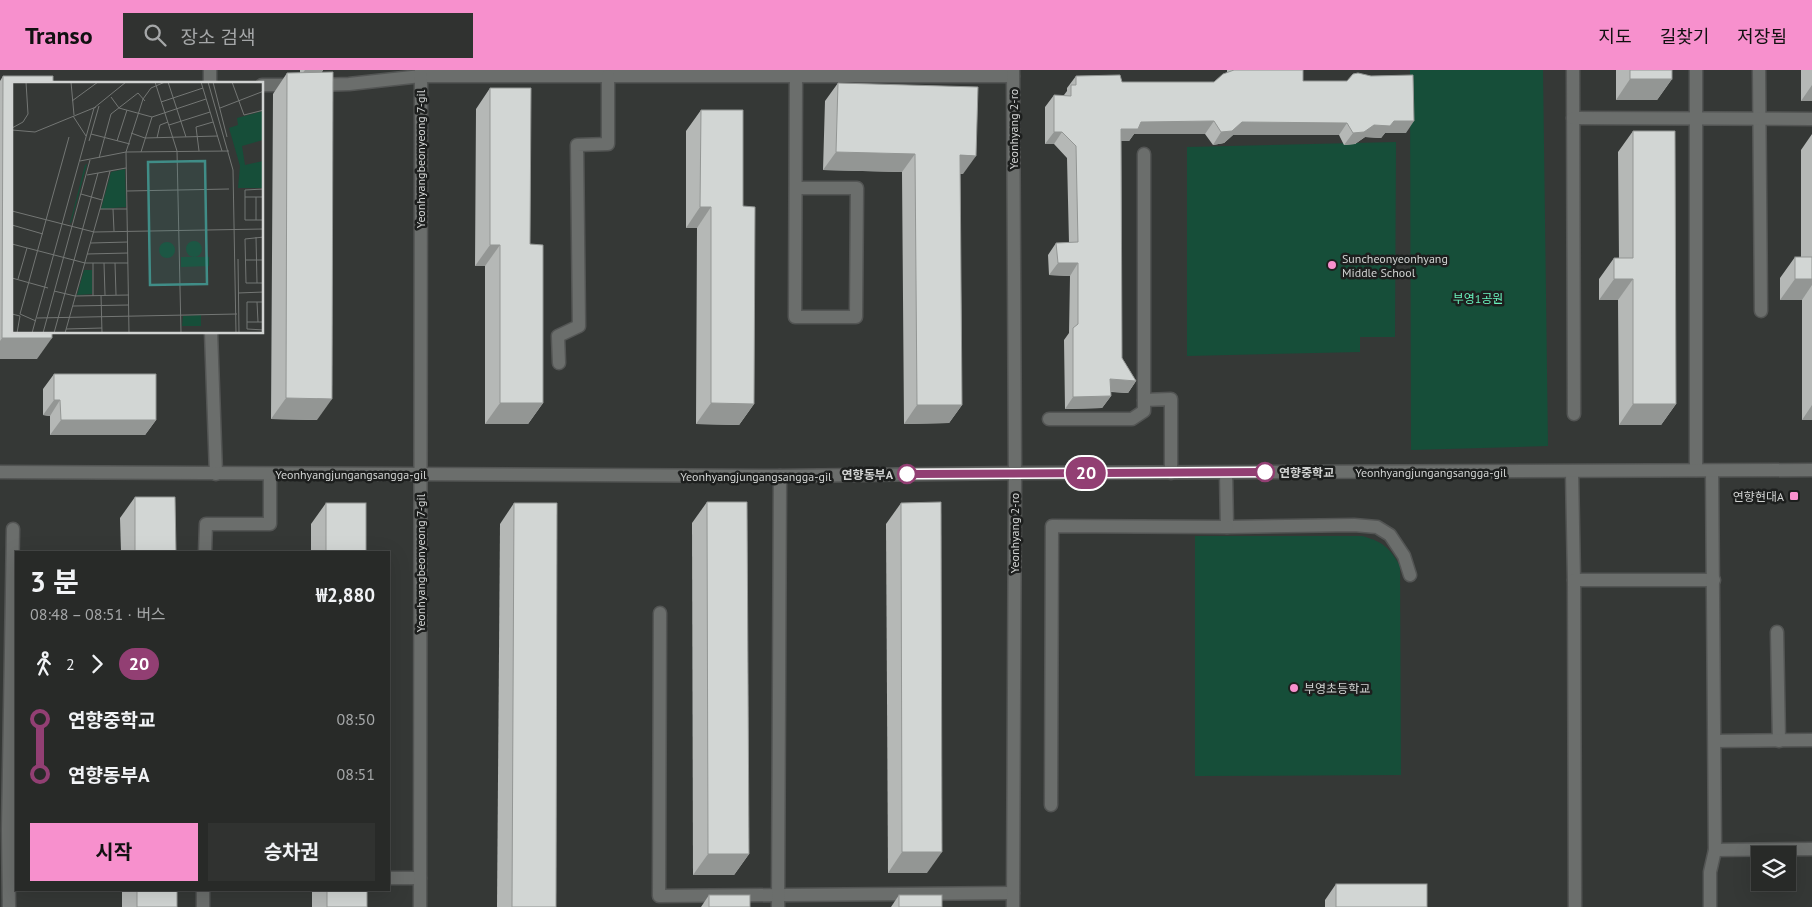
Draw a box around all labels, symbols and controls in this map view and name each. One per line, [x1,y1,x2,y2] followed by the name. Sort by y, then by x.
[123,13,473,58] search box
[25,20,93,51] text: Transo
[141,21,169,49] icon: search
[181,25,256,49] text: 장소 검색
[1599,25,1632,48] text: 지도
[1660,25,1709,48] text: 길찾기
[1737,25,1787,48] text: 저장됨
[12,82,264,334] inset map
[413,89,428,228] street label: Yeonhyangbeonyeong 7-gil
[1006,89,1021,169] street label: Yeonhyang 2-ro
[1342,251,1448,280] place label: Suncheonyeonhyang Middle School
[1326,259,1338,271] marker: Suncheonyeonhyang Middle School
[1453,291,1503,306] park label: 부영1공원
[1064,457,1108,489] line badge: 20
[1076,461,1096,484] text: 20
[1255,462,1275,482] marker: 연향중학교
[897,464,917,484] marker: 연향동부A
[1279,465,1334,480] place label: 연향중학교
[1355,465,1507,480] street label: Yeonhyangjungangsangga-gil
[275,467,427,482] street label: Yeonhyangjungangsangga-gil
[842,467,894,482] place label: 연향동부A
[680,469,832,484] street label: Yeonhyangjungangsangga-gil
[1733,489,1784,504] place label: 연향현대A
[1788,490,1800,502] marker: 연향현대A
[413,493,428,632] street label: Yeonhyangbeonyeong 7-gil
[1007,493,1022,573] street label: Yeonhyang 2-ro
[30,563,79,600] text: 3 분
[316,583,375,607] text: ₩2,880
[30,604,166,624] text: 08:48 – 08:51 · 버스
[30,650,58,678] icon: walk
[83,650,111,678] icon: forward
[129,652,149,675] text: 20
[66,654,75,674] text: 2
[1304,681,1370,696] place label: 부영초등학교
[1288,682,1300,694] marker: 부영초등학교
[68,708,155,732] text: 연향중학교
[337,709,375,729] text: 08:50
[68,763,149,787] text: 연향동부A
[337,764,375,784] text: 08:51
[30,823,198,881] button: 시작
[208,823,375,881] button: 승차권
[1751,846,1796,891] map controls
[1751,846,1796,891] button: layers

